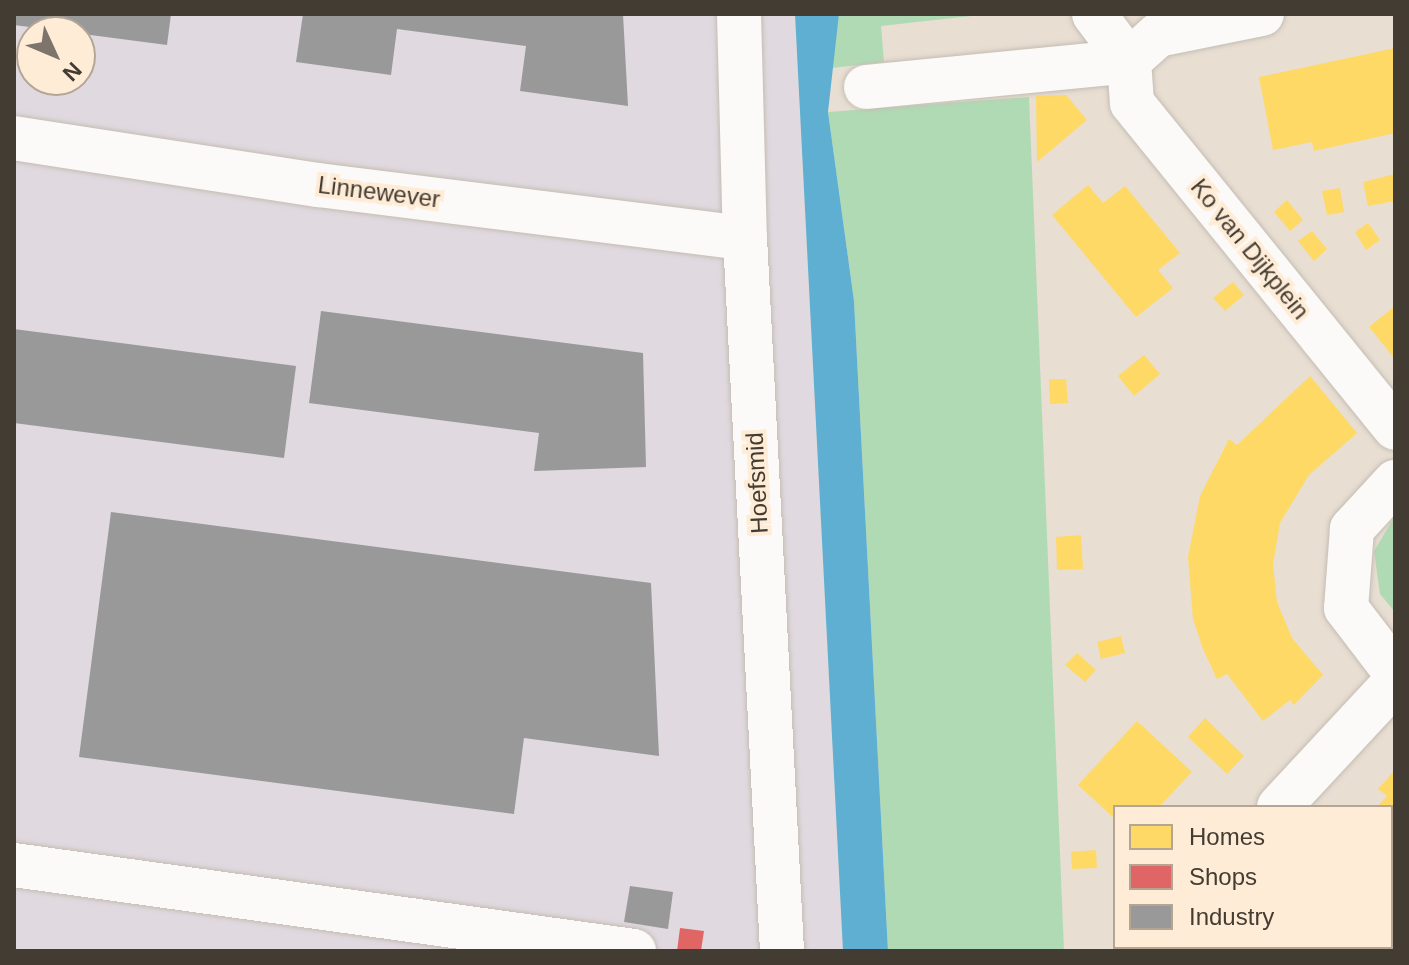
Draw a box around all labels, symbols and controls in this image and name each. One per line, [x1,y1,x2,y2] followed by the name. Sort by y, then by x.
[16,16,96,96] north arrow
[58,57,87,86] text: N
[316,170,442,214] street label: Linnewever
[1185,173,1315,325] street label: Ko van Dijkplein
[740,432,774,534] street label: Hoefsmid
[1113,805,1393,949] legend
[1189,823,1265,850] text: Homes
[1189,863,1257,890] text: Shops
[1189,903,1274,930] text: Industry

